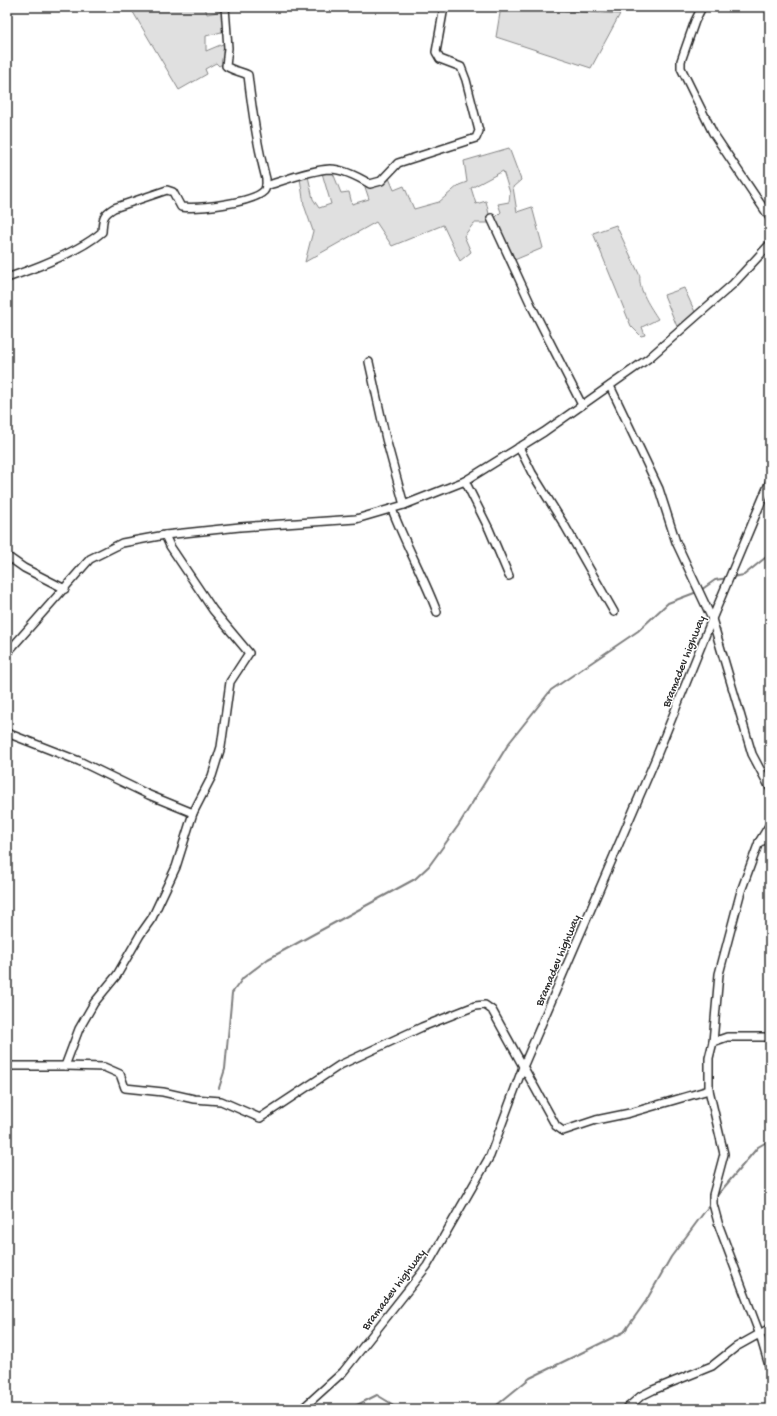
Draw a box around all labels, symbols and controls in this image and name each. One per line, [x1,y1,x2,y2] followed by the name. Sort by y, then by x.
[660,614,710,711] street label: Bramadev highway
[533,913,584,1009] street label: Bramadev highway
[359,1247,430,1334] street label: Bramadev highway

